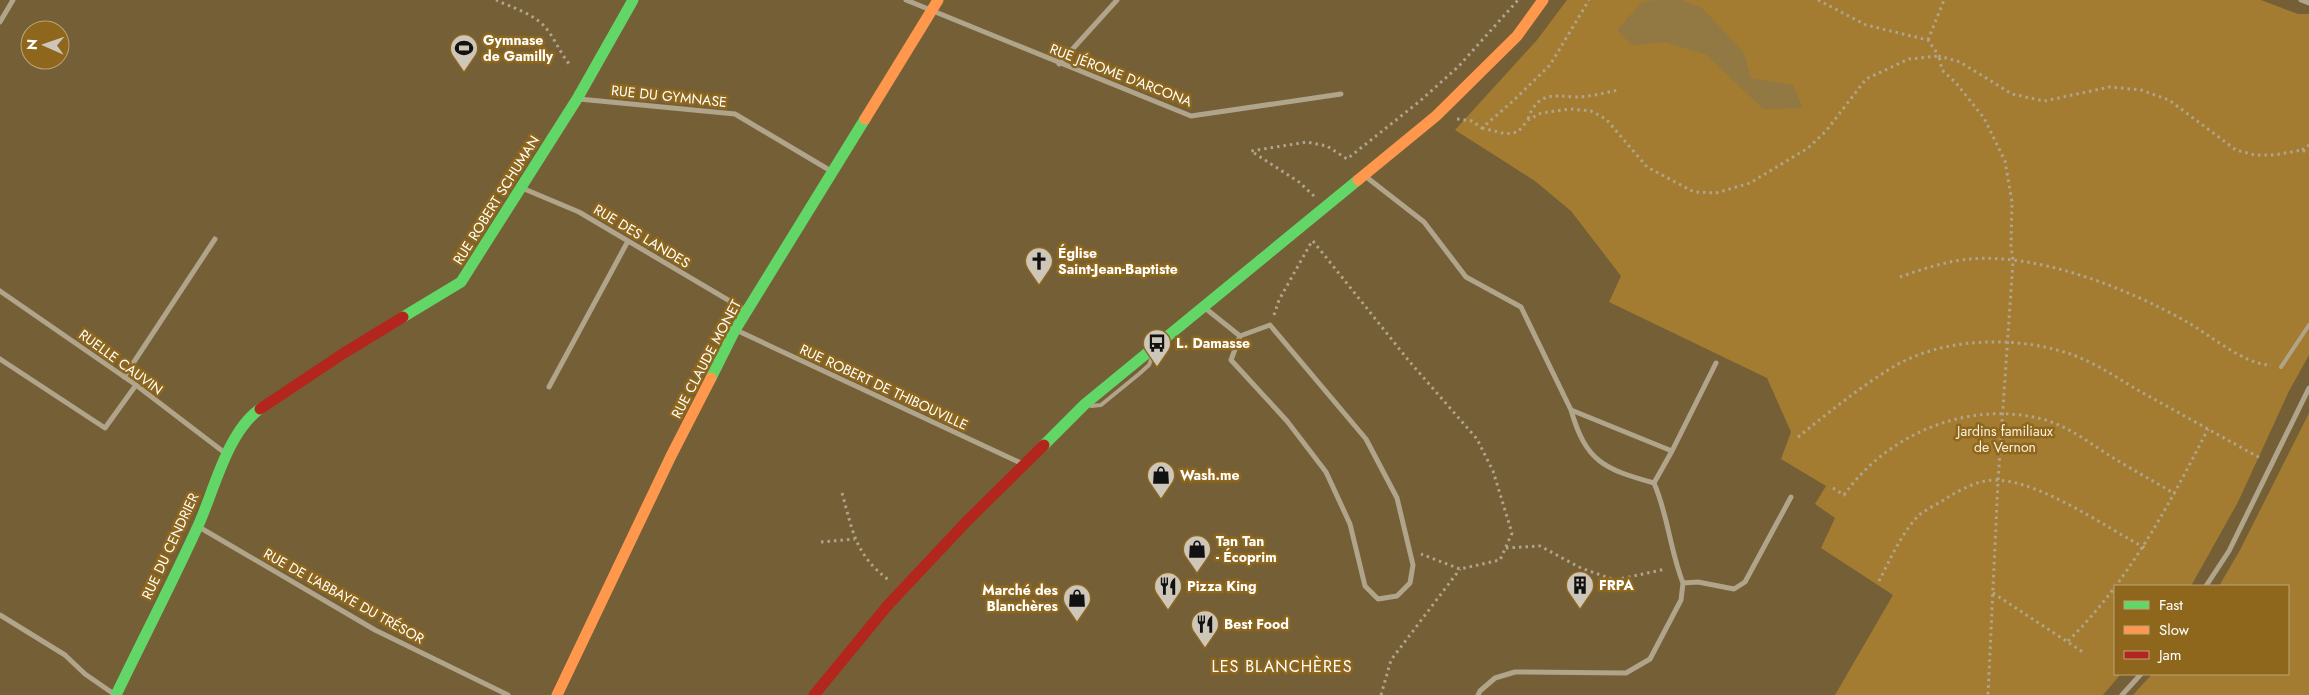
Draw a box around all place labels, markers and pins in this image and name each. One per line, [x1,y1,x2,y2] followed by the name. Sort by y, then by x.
[483,30,554,66] place label: Gymnase de Gamilly
[449,33,479,72] sports icon: Gymnase de Gamilly
[1058,243,1178,279] place label: Église Saint-Jean-Baptiste
[1024,246,1054,285] church icon: Église Saint-Jean-Baptiste
[1142,328,1172,367] bus stop icon: L. Damasse
[1176,333,1250,353] place label: L. Damasse
[1146,460,1176,499] shop icon: Wash.me
[1180,465,1239,485] place label: Wash.me
[1216,531,1277,567] place label: Tan Tan - Écoprim
[1182,534,1212,573] shop icon: Tan Tan - Écoprim
[1565,570,1595,609] building icon: FRPA
[1153,571,1183,610] restaurant icon: Pizza King
[1599,575,1635,595] place label: FRPA
[1187,576,1257,596] place label: Pizza King
[982,580,1059,616] place label: Marché des Blanchères
[1062,583,1092,622] shop icon: Marché des Blanchères
[1190,609,1220,648] restaurant icon: Best Food
[1224,614,1289,634] place label: Best Food

